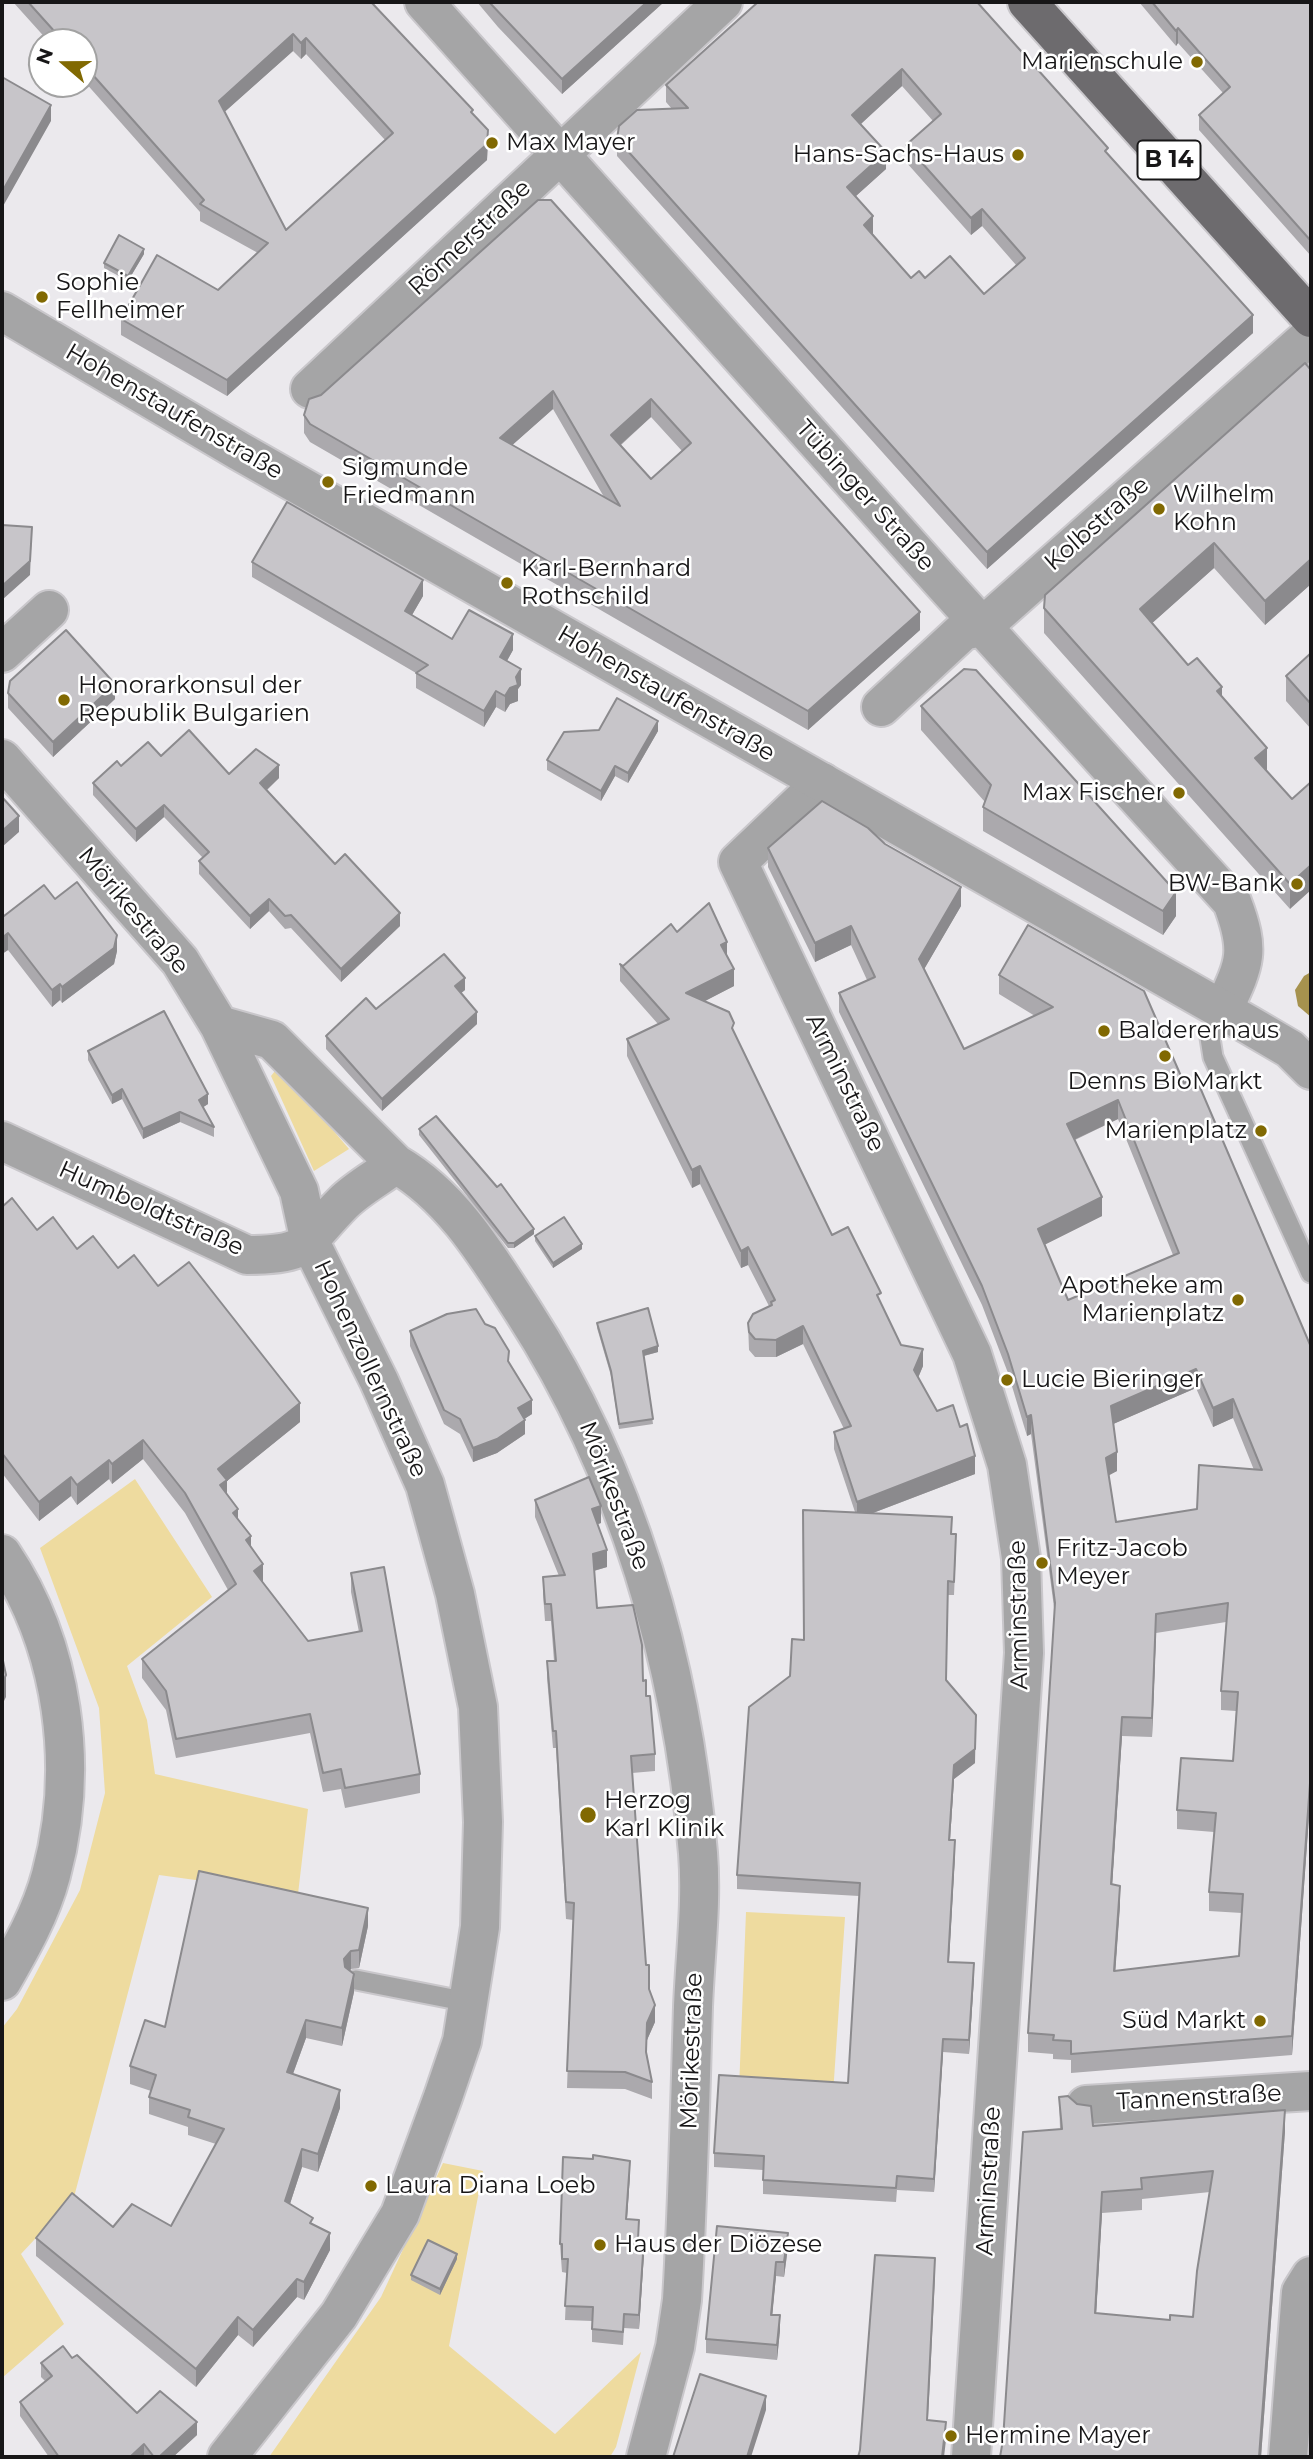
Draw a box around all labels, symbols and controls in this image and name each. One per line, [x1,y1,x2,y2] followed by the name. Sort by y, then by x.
[28,28,98,98] north arrow
[31,45,58,67] text: N
[1021,48,1183,76] place label: Marienschule
[1189,54,1205,70] marker: Marienschule
[506,129,636,157] place label: Max Mayer
[484,135,500,151] marker: Max Mayer
[1138,140,1200,180] road number: B 14
[793,141,1004,169] place label: Hans-Sachs-Haus
[1010,147,1026,163] marker: Hans-Sachs-Haus
[403,174,537,302] street label: Römerstraße
[56,269,185,325] place label: Sophie Fellheimer
[34,289,50,305] marker: Sophie Fellheimer
[60,338,288,486] street label: Hohenstaufenstraße
[790,415,940,577] street label: Tübinger Straße
[342,454,476,510] place label: Sigmunde Friedmann
[1039,471,1155,577] street label: Kolbstraße
[320,474,336,490] marker: Sigmunde Friedmann
[1173,481,1275,537] place label: Wilhelm Kohn
[1151,501,1167,517] marker: Wilhelm Kohn
[521,555,691,611] place label: Karl-Bernhard Rothschild
[499,575,515,591] marker: Karl-Bernhard Rothschild
[552,620,780,768] street label: Hohenstaufenstraße
[78,672,310,728] place label: Honorarkonsul der Republik Bulgarien
[56,692,72,708] marker: Honorarkonsul der Republik Bulgarien
[1022,779,1165,807] place label: Max Fischer
[1171,785,1187,801] marker: Max Fischer
[72,842,194,980] street label: Mörikestraße
[1168,870,1283,898] place label: BW-Bank
[1289,876,1305,892] marker: BW-Bank
[799,1009,891,1157] street label: Arminstraße
[1118,1017,1279,1045] place label: Baldererhaus
[1096,1023,1112,1039] marker: Baldererhaus
[1157,1048,1173,1064] marker: Denns BioMarkt
[1068,1068,1262,1096] place label: Denns BioMarkt
[1104,1117,1247,1145] place label: Marienplatz
[1253,1123,1269,1139] marker: Marienplatz
[54,1155,248,1263] street label: Humboldtstraße
[307,1256,433,1482] street label: Hohenzollernstraße
[1061,1272,1224,1328] place label: Apotheke am Marienplatz
[1230,1292,1246,1308] marker: Apotheke am Marienplatz
[1021,1366,1203,1394] place label: Lucie Bieringer
[999,1372,1015,1388] marker: Lucie Bieringer
[572,1418,656,1574] street label: Mörikestraße
[1056,1535,1188,1591] place label: Fritz-Jacob Meyer
[1003,1540,1035,1690] street label: Arminstraße
[1034,1555,1050,1571] marker: Fritz-Jacob Meyer
[604,1787,724,1843] place label: Herzog Karl Klinik
[578,1805,598,1825] marker: Herzog Karl Klinik
[675,1972,709,2130] street label: Mörikestraße
[1122,2007,1246,2035] place label: Süd Markt
[1252,2013,1268,2029] marker: Süd Markt
[1116,2079,1282,2117] street label: Tannenstraße
[971,2106,1007,2256] street label: Arminstraße
[385,2172,595,2200] place label: Laura Diana Loeb
[363,2178,379,2194] marker: Laura Diana Loeb
[614,2231,822,2259] place label: Haus der Diözese
[592,2237,608,2253] marker: Haus der Diözese
[965,2422,1151,2450] place label: Hermine Mayer
[943,2428,959,2444] marker: Hermine Mayer

